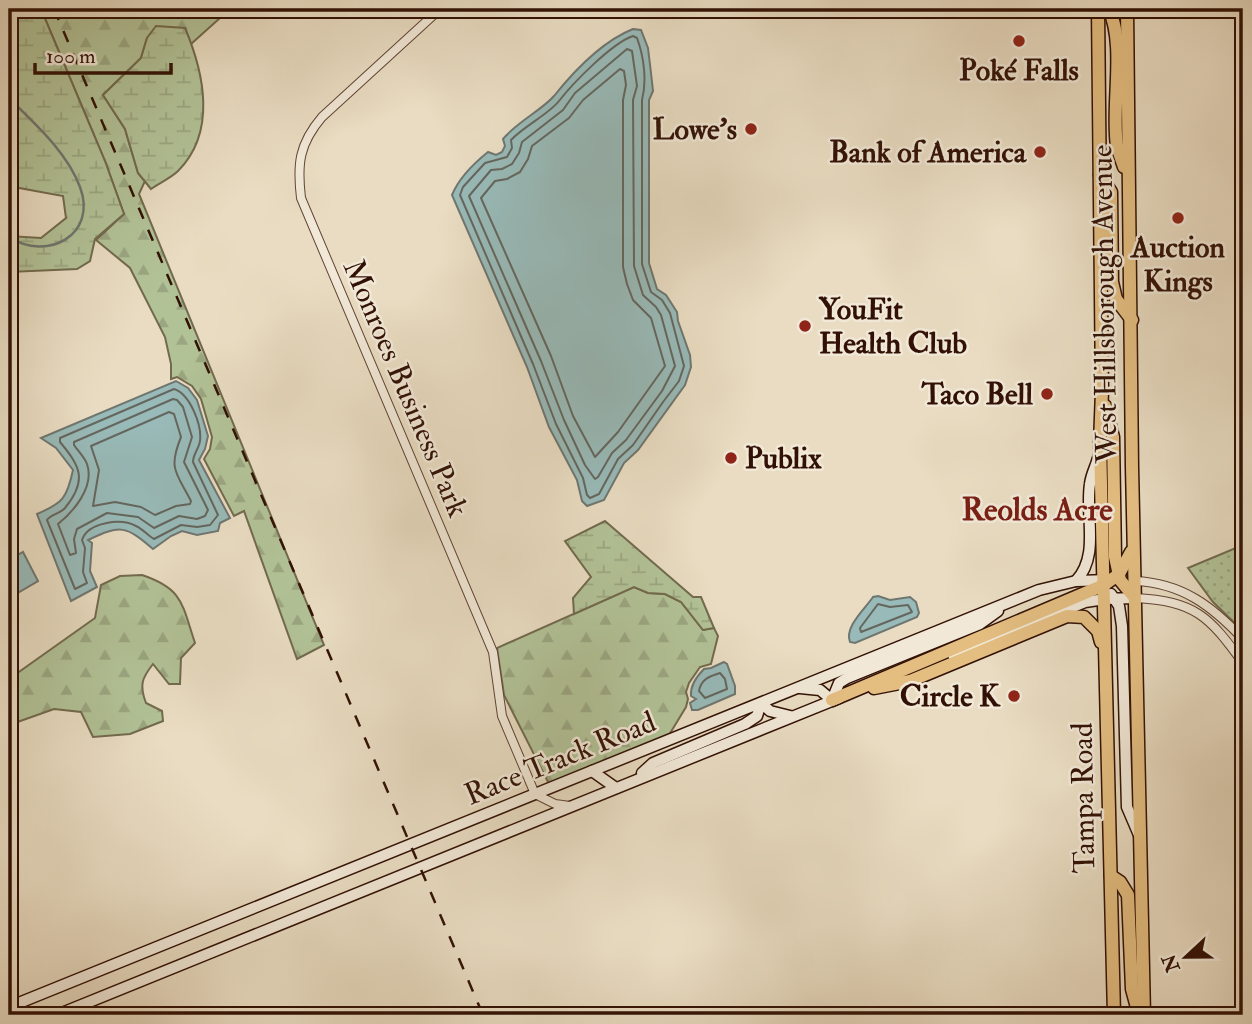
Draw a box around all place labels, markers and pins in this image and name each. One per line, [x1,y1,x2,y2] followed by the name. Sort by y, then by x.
[1011,33,1027,49] marker: Poké Falls
[959,52,1079,89] place label: Poké Falls
[653,111,737,148] place label: Lowe's
[743,121,759,137] marker: Lowe's
[829,134,1028,171] place label: Bank of America
[1032,144,1048,160] marker: Bank of America
[1170,210,1186,226] marker: Auction Kings
[1129,229,1226,300] place label: Auction Kings
[818,291,967,362] place label: YouFit Health Club
[797,318,813,334] marker: YouFit Health Club
[920,376,1033,413] place label: Taco Bell
[1039,386,1055,402] marker: Taco Bell
[745,440,822,477] place label: Publix
[723,450,739,466] marker: Publix
[900,678,1001,715] place label: Circle K
[1006,688,1022,704] marker: Circle K

